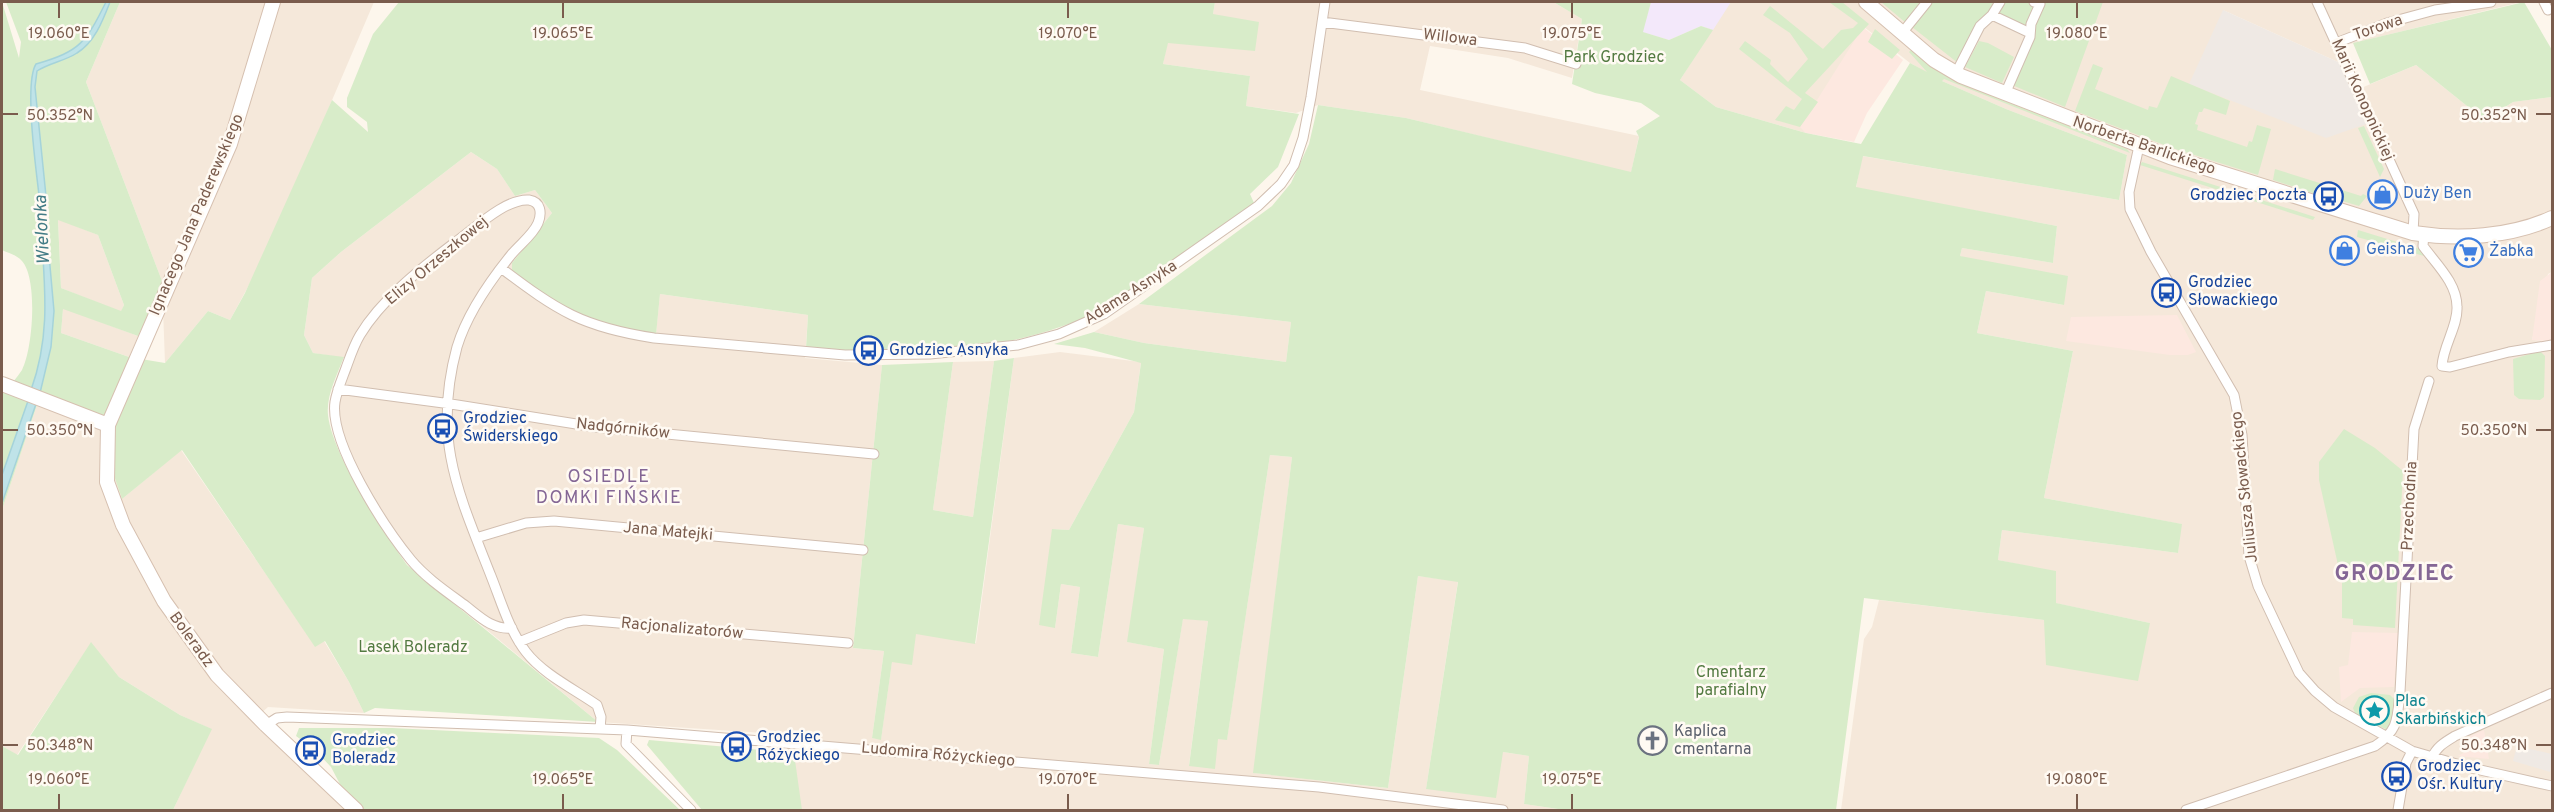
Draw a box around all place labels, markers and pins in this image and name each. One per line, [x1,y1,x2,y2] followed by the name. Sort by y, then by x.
[2366,178,2398,210] shop icon: Duży Ben
[2312,180,2344,212] bus stop icon: Grodziec Poczta
[2403,184,2472,204] place label: Duży Ben
[2190,186,2307,206] place label: Grodziec Poczta
[2329,234,2361,266] shop icon: Geisha
[2452,236,2484,268] supermarket icon: Żabka
[2366,240,2415,260] place label: Geisha
[2489,241,2533,262] place label: Żabka
[2188,273,2278,311] place label: Grodziec Słowackiego
[2151,276,2183,308] bus stop icon: Grodziec Słowackiego
[852,335,884,367] bus stop icon: Grodziec Asnyka
[889,341,1008,361] place label: Grodziec Asnyka
[463,409,558,447] place label: Grodziec Świderskiego
[426,412,458,444] bus stop icon: Grodziec Świderskiego
[2395,692,2487,730] place label: Plac Skarbińskich
[2358,695,2390,727] place icon: Plac Skarbińskich
[1674,722,1752,760] place label: Kaplica cmentarna
[1637,725,1669,757] church icon: Kaplica cmentarna
[757,728,840,766] place label: Grodziec Różyckiego
[332,731,396,769] place label: Grodziec Boleradz
[720,731,752,763] bus stop icon: Grodziec Różyckiego
[295,734,327,766] bus stop icon: Grodziec Boleradz
[2417,757,2503,795] place label: Grodziec Ośr. Kultury
[2380,760,2412,792] bus stop icon: Grodziec Ośr. Kultury

